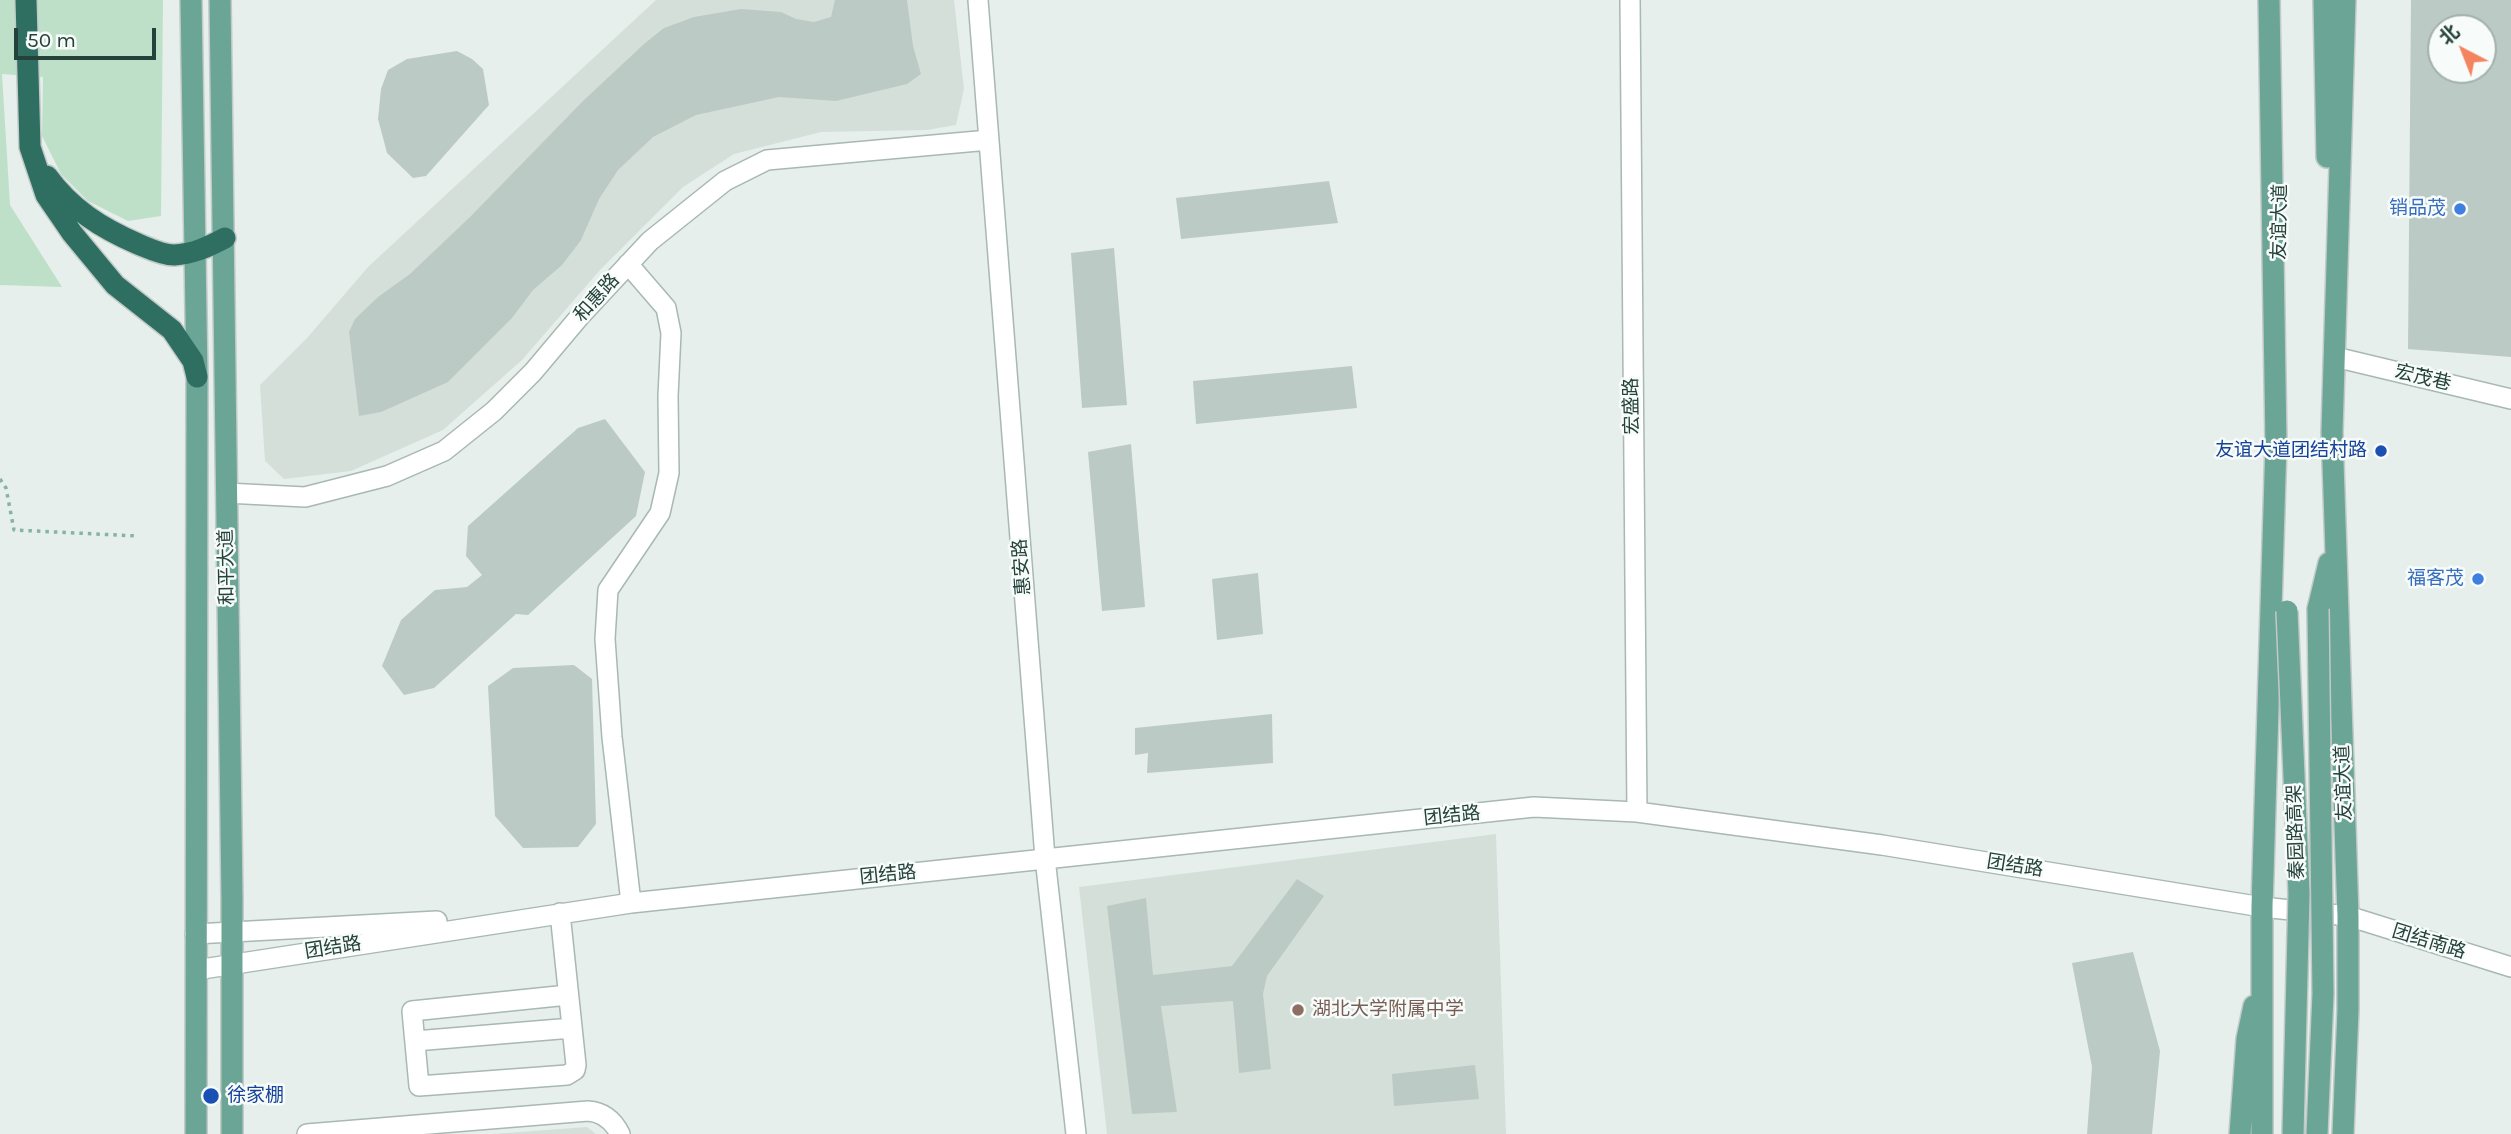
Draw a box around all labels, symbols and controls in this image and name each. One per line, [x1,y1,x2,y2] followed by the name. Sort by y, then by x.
[18,14,159,58] scale bar
[2427,14,2497,84] north arrow
[2435,20,2464,49] text: 北
[27,28,76,52] text: 50 m
[2268,184,2292,260] street label: 友谊大道
[2389,198,2446,220] place label: 销品茂
[2452,201,2468,217] marker: 销品茂
[569,269,625,327] street label: 和惠路
[2393,360,2453,396] street label: 宏茂巷
[1620,377,1644,435] street label: 宏盛路
[2215,440,2367,462] place label: 友谊大道团结村路
[2373,443,2389,459] marker: 友谊大道团结村路
[215,529,239,605] street label: 和平大道
[1009,538,1035,596] street label: 惠安路
[2407,568,2464,590] place label: 福客茂
[2470,571,2486,587] marker: 福客茂
[2331,745,2357,821] street label: 友谊大道
[2283,784,2309,880] street label: 秦园路高架
[1422,802,1482,830] street label: 团结路
[1985,850,2045,882] street label: 团结路
[858,861,918,889] street label: 团结路
[2389,920,2469,964] street label: 团结南路
[303,932,363,964] street label: 团结路
[1312,999,1464,1021] place label: 湖北大学附属中学
[1290,1002,1306,1018] marker: 湖北大学附属中学
[227,1085,284,1107] place label: 徐家棚
[201,1086,221,1106] marker: 徐家棚

